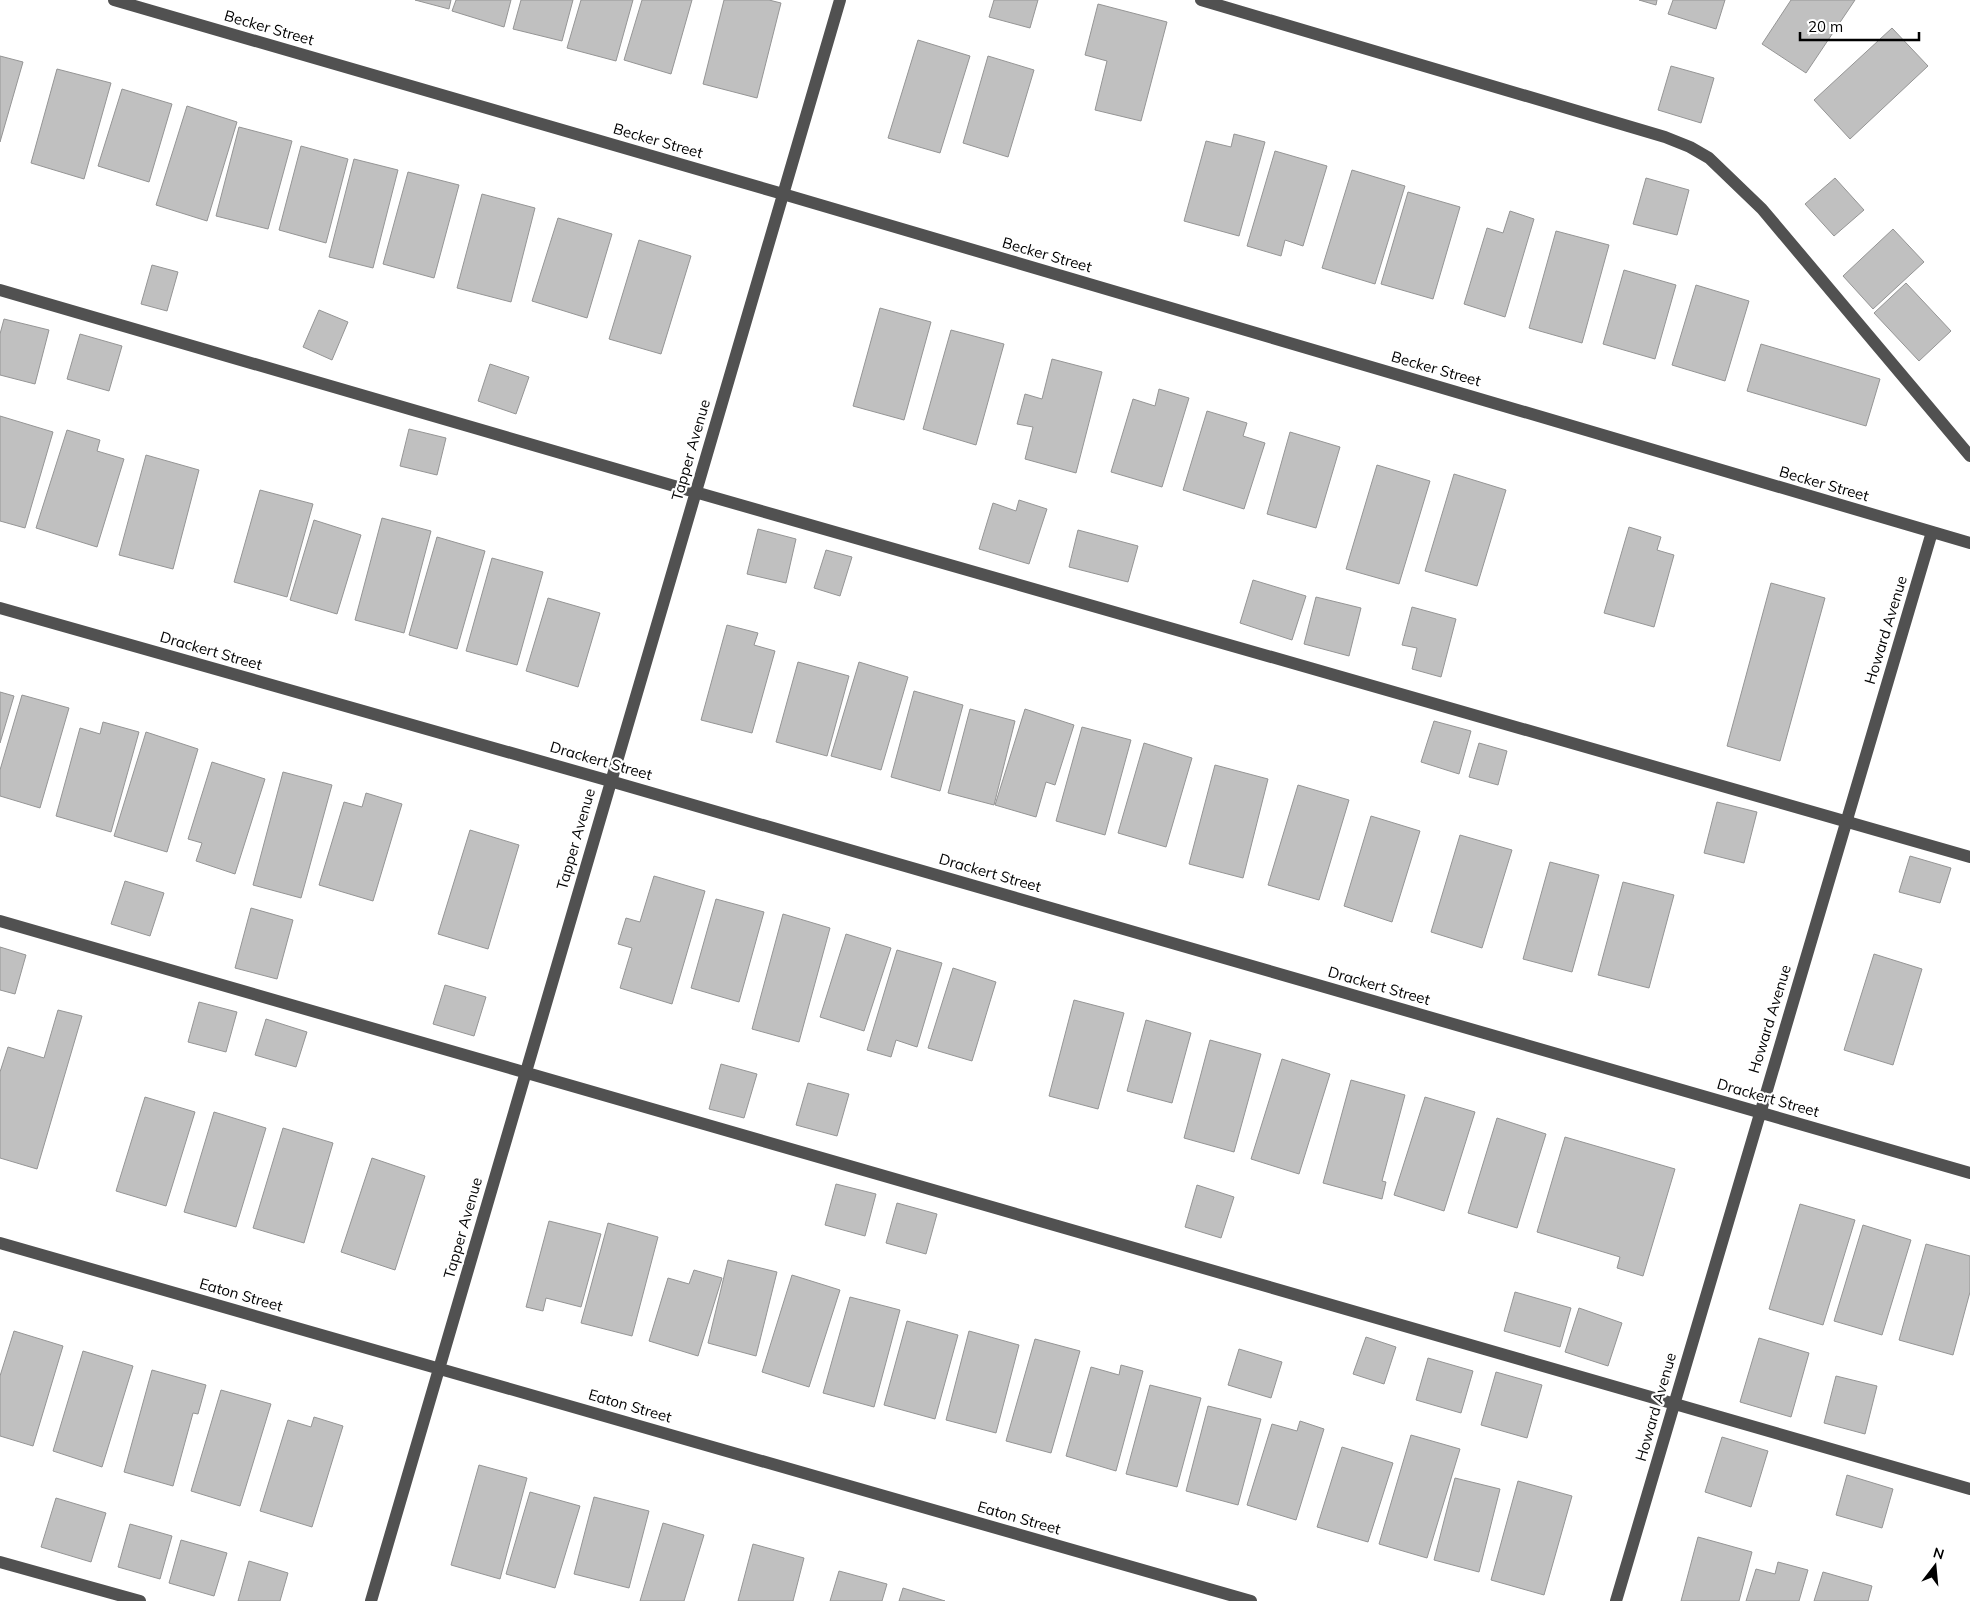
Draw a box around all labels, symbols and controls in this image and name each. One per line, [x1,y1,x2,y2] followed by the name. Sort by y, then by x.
[222,6,316,49] street label: Becker Street
[1800,10,1919,42] scale bar
[1808,17,1843,36] text: 20 m
[611,119,705,162] street label: Becker Street
[1000,233,1094,276] street label: Becker Street
[1389,347,1483,390] street label: Becker Street
[667,397,714,503] street label: Tapper Avenue
[1777,462,1871,505] street label: Becker Street
[1860,573,1911,686] street label: Howard Avenue
[158,627,264,674] street label: Drackert Street
[548,737,654,784] street label: Drackert Street
[552,786,599,892] street label: Tapper Avenue
[937,849,1043,896] street label: Drackert Street
[1326,962,1432,1009] street label: Drackert Street
[1744,962,1795,1075] street label: Howard Avenue
[1715,1074,1821,1121] street label: Drackert Street
[439,1175,486,1281] street label: Tapper Avenue
[197,1274,285,1315] street label: Eaton Street
[1631,1350,1680,1463] street label: Howard Avenue
[586,1385,674,1426] street label: Eaton Street
[975,1497,1063,1538] street label: Eaton Street
[1910,1541,1960,1591] north arrow
[1931,1543,1946,1564] text: N

